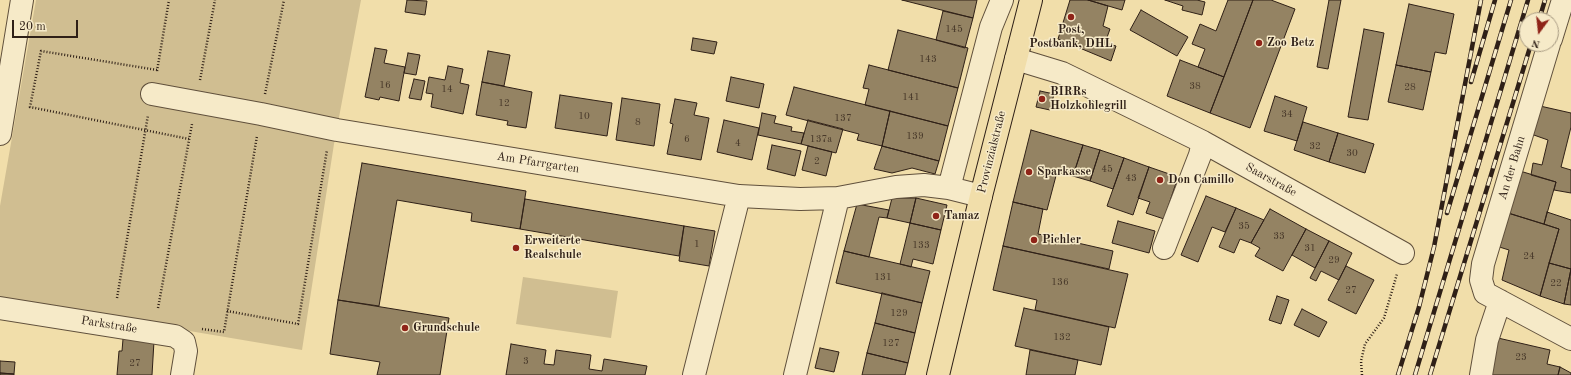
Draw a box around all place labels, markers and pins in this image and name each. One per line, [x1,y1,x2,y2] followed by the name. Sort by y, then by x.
[1066,12,1076,22] marker: Post, Postbank, DHL
[1029,23,1113,51] place label: Post, Postbank, DHL
[1267,36,1314,50] place label: Zoo Betz
[1254,38,1264,48] marker: Zoo Betz
[1050,85,1127,113] place label: BIRRs Holzkohlegrill
[1037,94,1047,104] marker: BIRRs Holzkohlegrill
[1037,165,1091,179] place label: Sparkasse
[1024,167,1034,177] marker: Sparkasse
[1168,173,1234,187] place label: Don Camillo
[1155,175,1165,185] marker: Don Camillo
[944,209,979,223] place label: Tamaz
[931,211,941,221] marker: Tamaz
[1042,233,1081,247] place label: Pichler
[524,234,582,262] place label: Erweiterte Realschule
[1029,235,1039,245] marker: Pichler
[511,243,521,253] marker: Erweiterte Realschule
[413,321,480,335] place label: Grundschule
[400,323,410,333] marker: Grundschule

